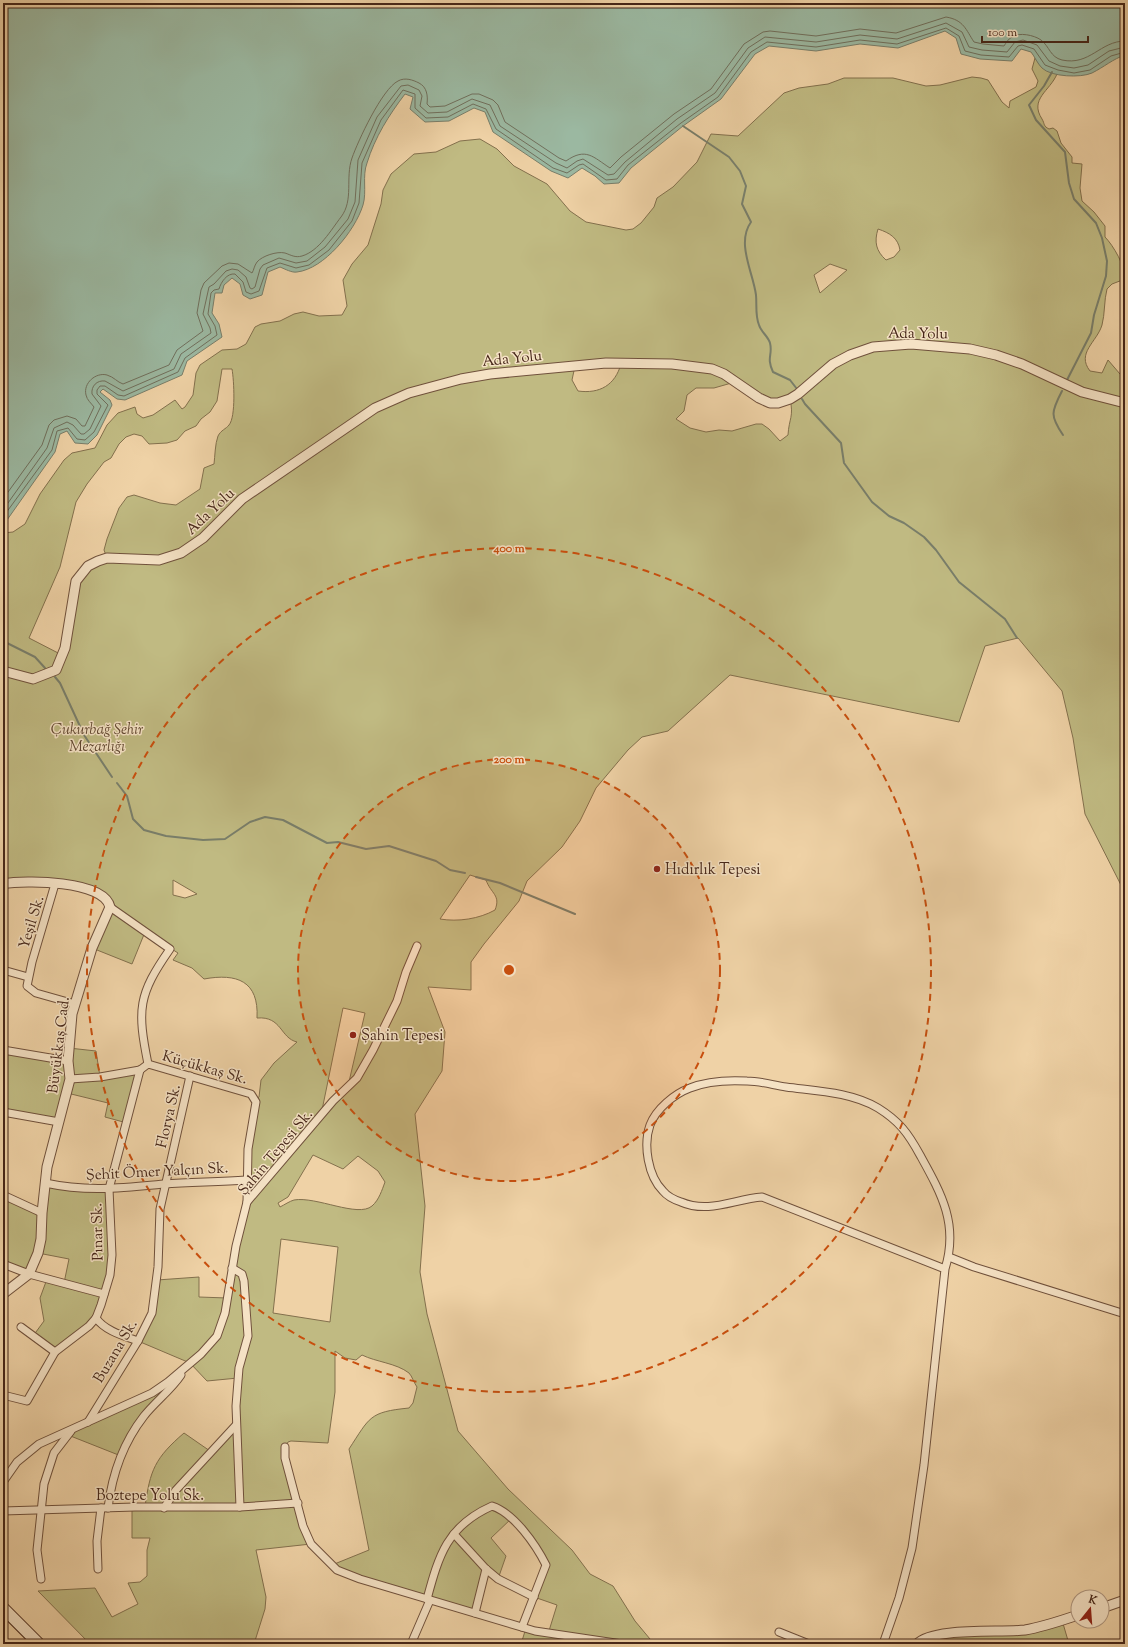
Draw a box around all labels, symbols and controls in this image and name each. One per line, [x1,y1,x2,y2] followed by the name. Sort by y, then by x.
[982,18,1088,44] scale bar
[988,24,1017,42] text: 100 m
[888,323,949,346] street label: Ada Yolu
[481,346,543,373] street label: Ada Yolu
[182,484,240,540] street label: Ada Yolu
[492,540,525,558] text: 400 m
[51,720,144,758] park label: Çukurbağ Şehir Mezarlığı
[494,751,524,769] text: 200 m
[665,860,761,881] place label: Hıdırlık Tepesi
[652,864,662,874] marker: Hıdırlık Tepesi
[14,893,50,952] street label: Yeşil Sk.
[502,963,516,977] centre of rings
[43,996,76,1095] street label: Büyükkaş Cad.
[361,1026,444,1047] place label: Şahin Tepesi
[348,1030,358,1040] marker: Şahin Tepesi
[160,1046,250,1091] street label: Küçükkaş Sk.
[152,1082,187,1150] street label: Florya Sk.
[234,1105,318,1201] street label: Şahin Tepesi Sk.
[85,1157,229,1187] street label: Şehit Ömer Yalçın Sk.
[87,1203,110,1261] street label: Pınar Sk.
[89,1316,143,1387] street label: Buzana Sk.
[96,1486,204,1507] street label: Boztepe Yolu Sk.
[1070,1589,1110,1629] north arrow
[1086,1591,1099,1609] text: K

